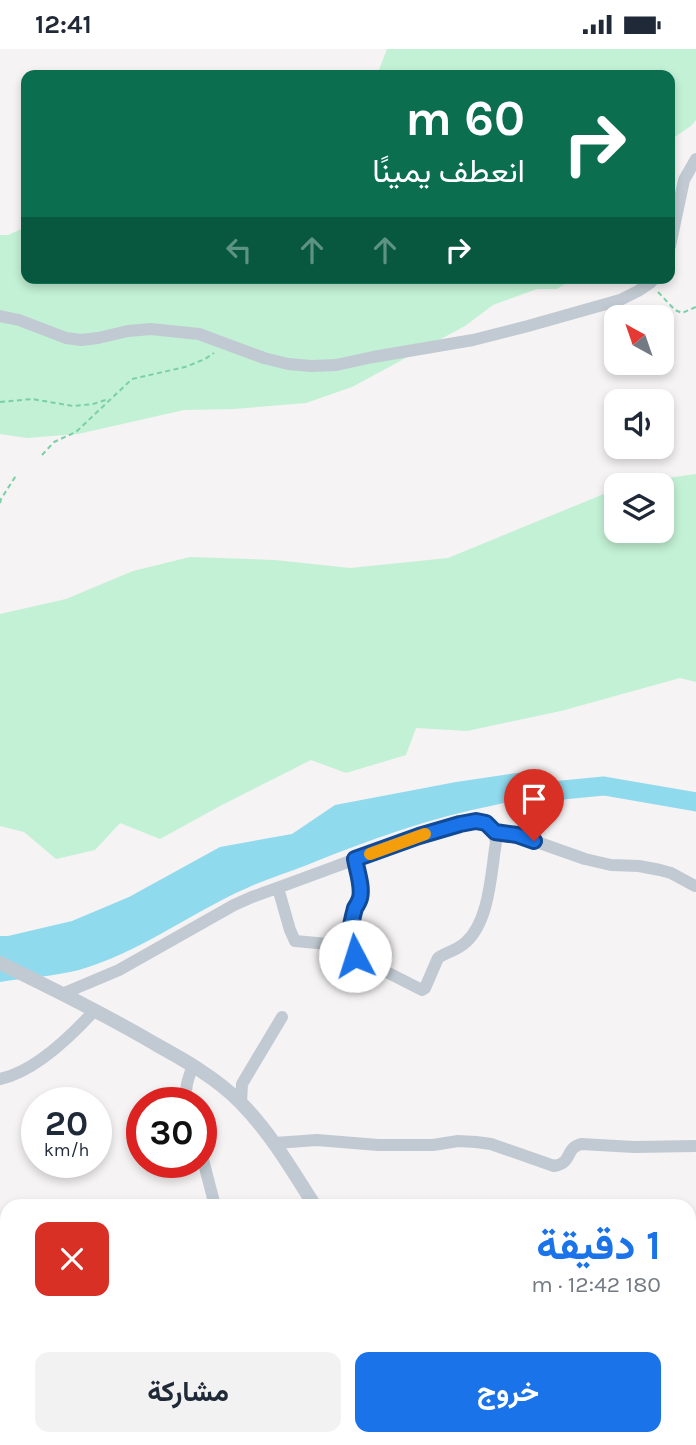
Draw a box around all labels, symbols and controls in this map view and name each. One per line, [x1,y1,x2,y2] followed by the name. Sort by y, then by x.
[35,9,92,40] text: 12:41
[405,90,525,147] text: 60 m
[549,98,640,189] icon: right
[372,153,525,190] text: انعطف يمينًا
[220,231,258,269] icon: left
[293,231,331,269] icon: ahead
[366,231,404,269] icon: ahead
[439,231,477,269] icon: right
[604,305,674,375] north arrow
[604,305,674,543] map controls
[604,389,674,459] button: sound
[604,473,674,543] button: layers
[504,769,564,841] pin
[515,780,553,818] icon: arrive
[318,919,392,993] position arrow
[126,1087,217,1178] speed limit sign: 30
[45,1103,88,1144] text: 20
[44,1139,89,1161] text: km/h
[536,1220,661,1270] text: 1 دقيقة
[35,1222,109,1296] button: close
[531,1271,661,1298] text: 180 m · 12:42
[35,1352,341,1432] button: مشاركة
[355,1352,661,1432] button: خروج

